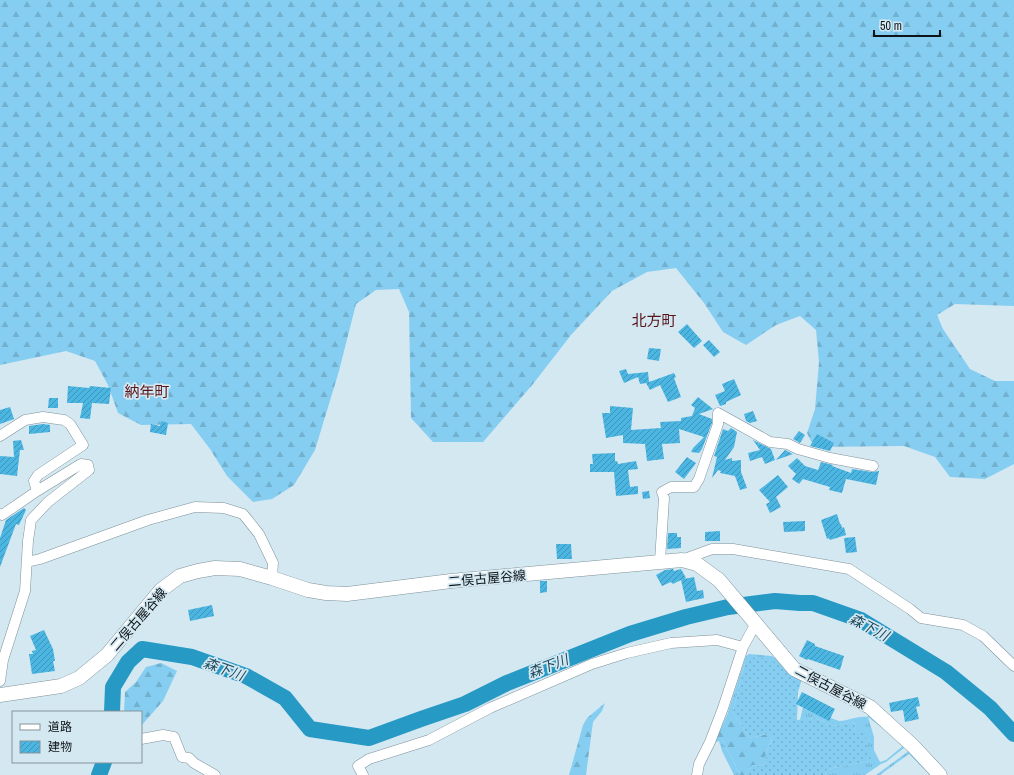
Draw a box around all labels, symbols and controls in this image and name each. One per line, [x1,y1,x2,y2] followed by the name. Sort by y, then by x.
[874,12,940,38] scale bar
[880,18,902,34] text: 50 m
[631,310,677,331] district label: 北方町
[124,381,170,402] district label: 納年町
[447,567,527,590] street label: 二俣古屋谷線
[106,584,170,654] street label: 二俣古屋谷線
[846,609,894,645] water label: 森下川
[525,649,573,682] water label: 森下川
[201,653,249,685] water label: 森下川
[792,662,869,713] street label: 二俣古屋谷線
[12,711,142,763] legend
[48,719,72,735] text: 道路
[48,739,72,755] text: 建物

